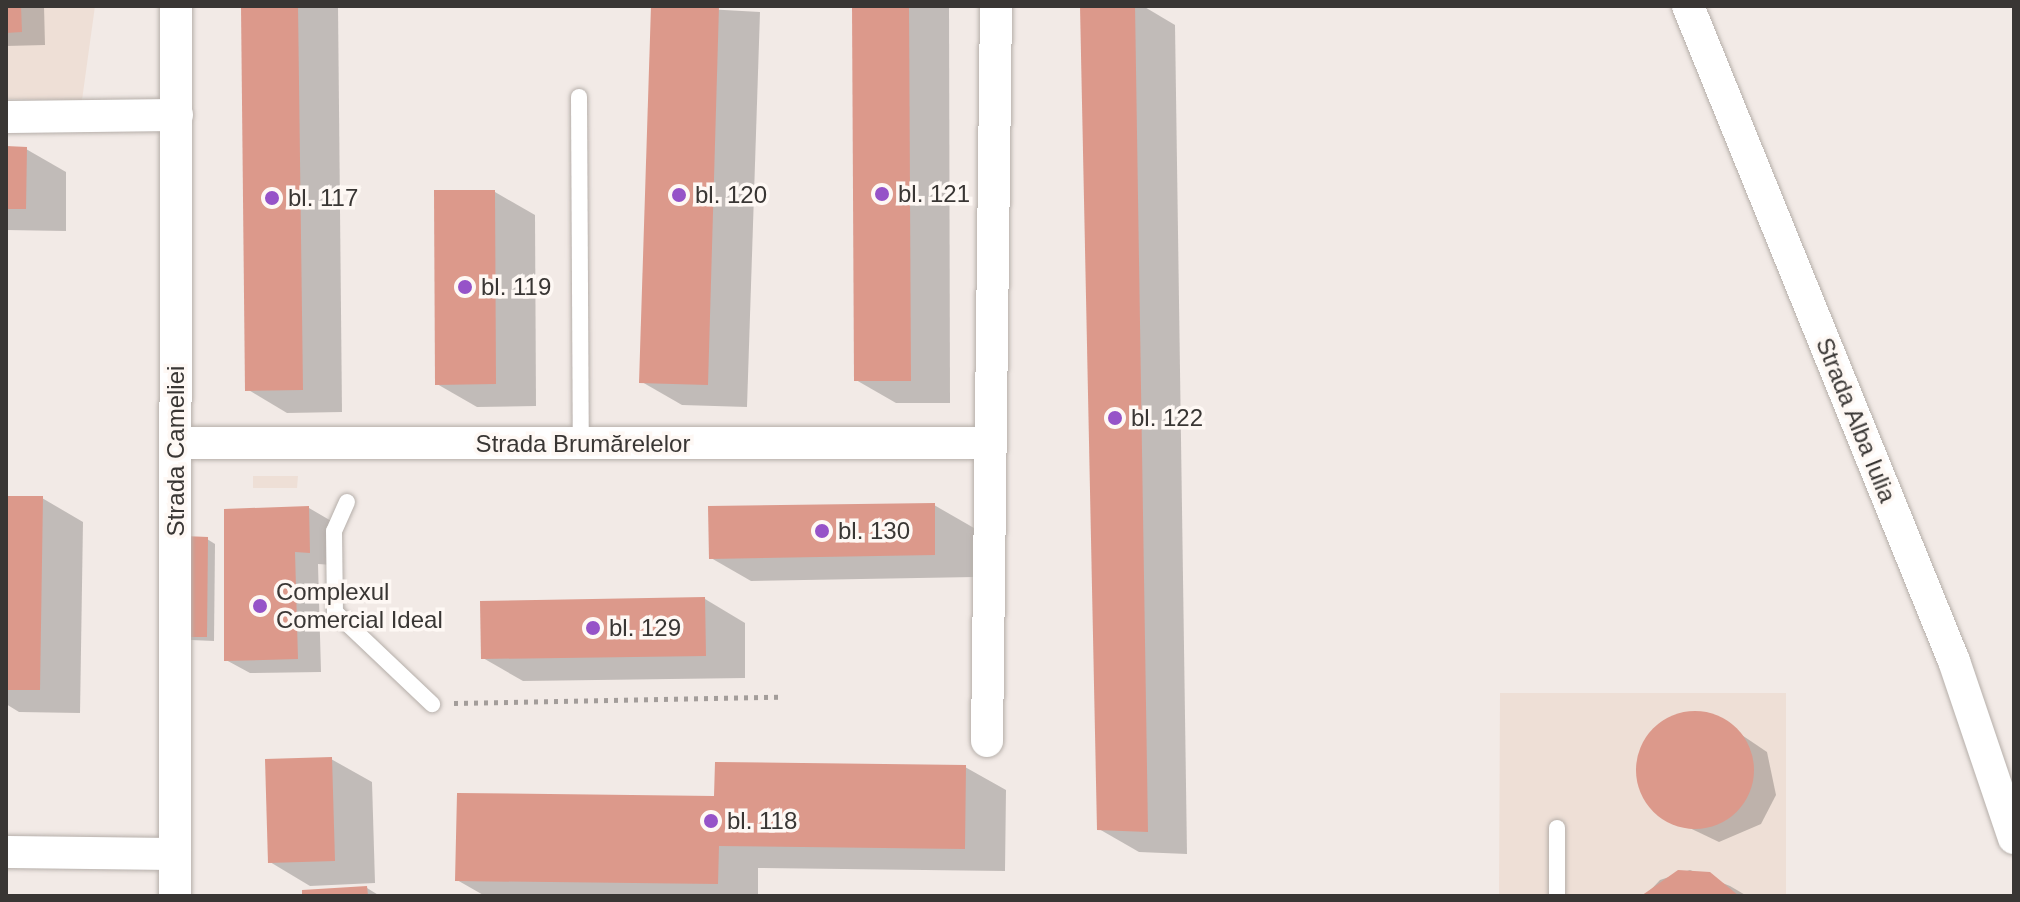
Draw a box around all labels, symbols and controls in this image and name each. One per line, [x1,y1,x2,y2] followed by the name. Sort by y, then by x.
[898,180,970,208] place label: bl. 121
[695,181,767,209] place label: bl. 120
[288,184,358,212] place label: bl. 117
[873,185,891,203] marker: bl. 121
[670,186,688,204] marker: bl. 120
[263,189,281,207] marker: bl. 117
[481,273,551,301] place label: bl. 119
[456,278,474,296] marker: bl. 119
[1810,333,1902,507] street label: Strada Alba Iulia
[162,366,190,536] street label: Strada Cameliei
[1131,404,1203,432] place label: bl. 122
[1106,409,1124,427] marker: bl. 122
[476,430,690,458] street label: Strada Brumărelelor
[838,517,910,545] place label: bl. 130
[813,522,831,540] marker: bl. 130
[276,578,443,634] place label: Complexul Comercial Ideal
[251,597,269,615] marker: Complexul Comercial Ideal
[609,614,681,642] place label: bl. 129
[584,619,602,637] marker: bl. 129
[727,807,797,835] place label: bl. 118
[702,812,720,830] marker: bl. 118

